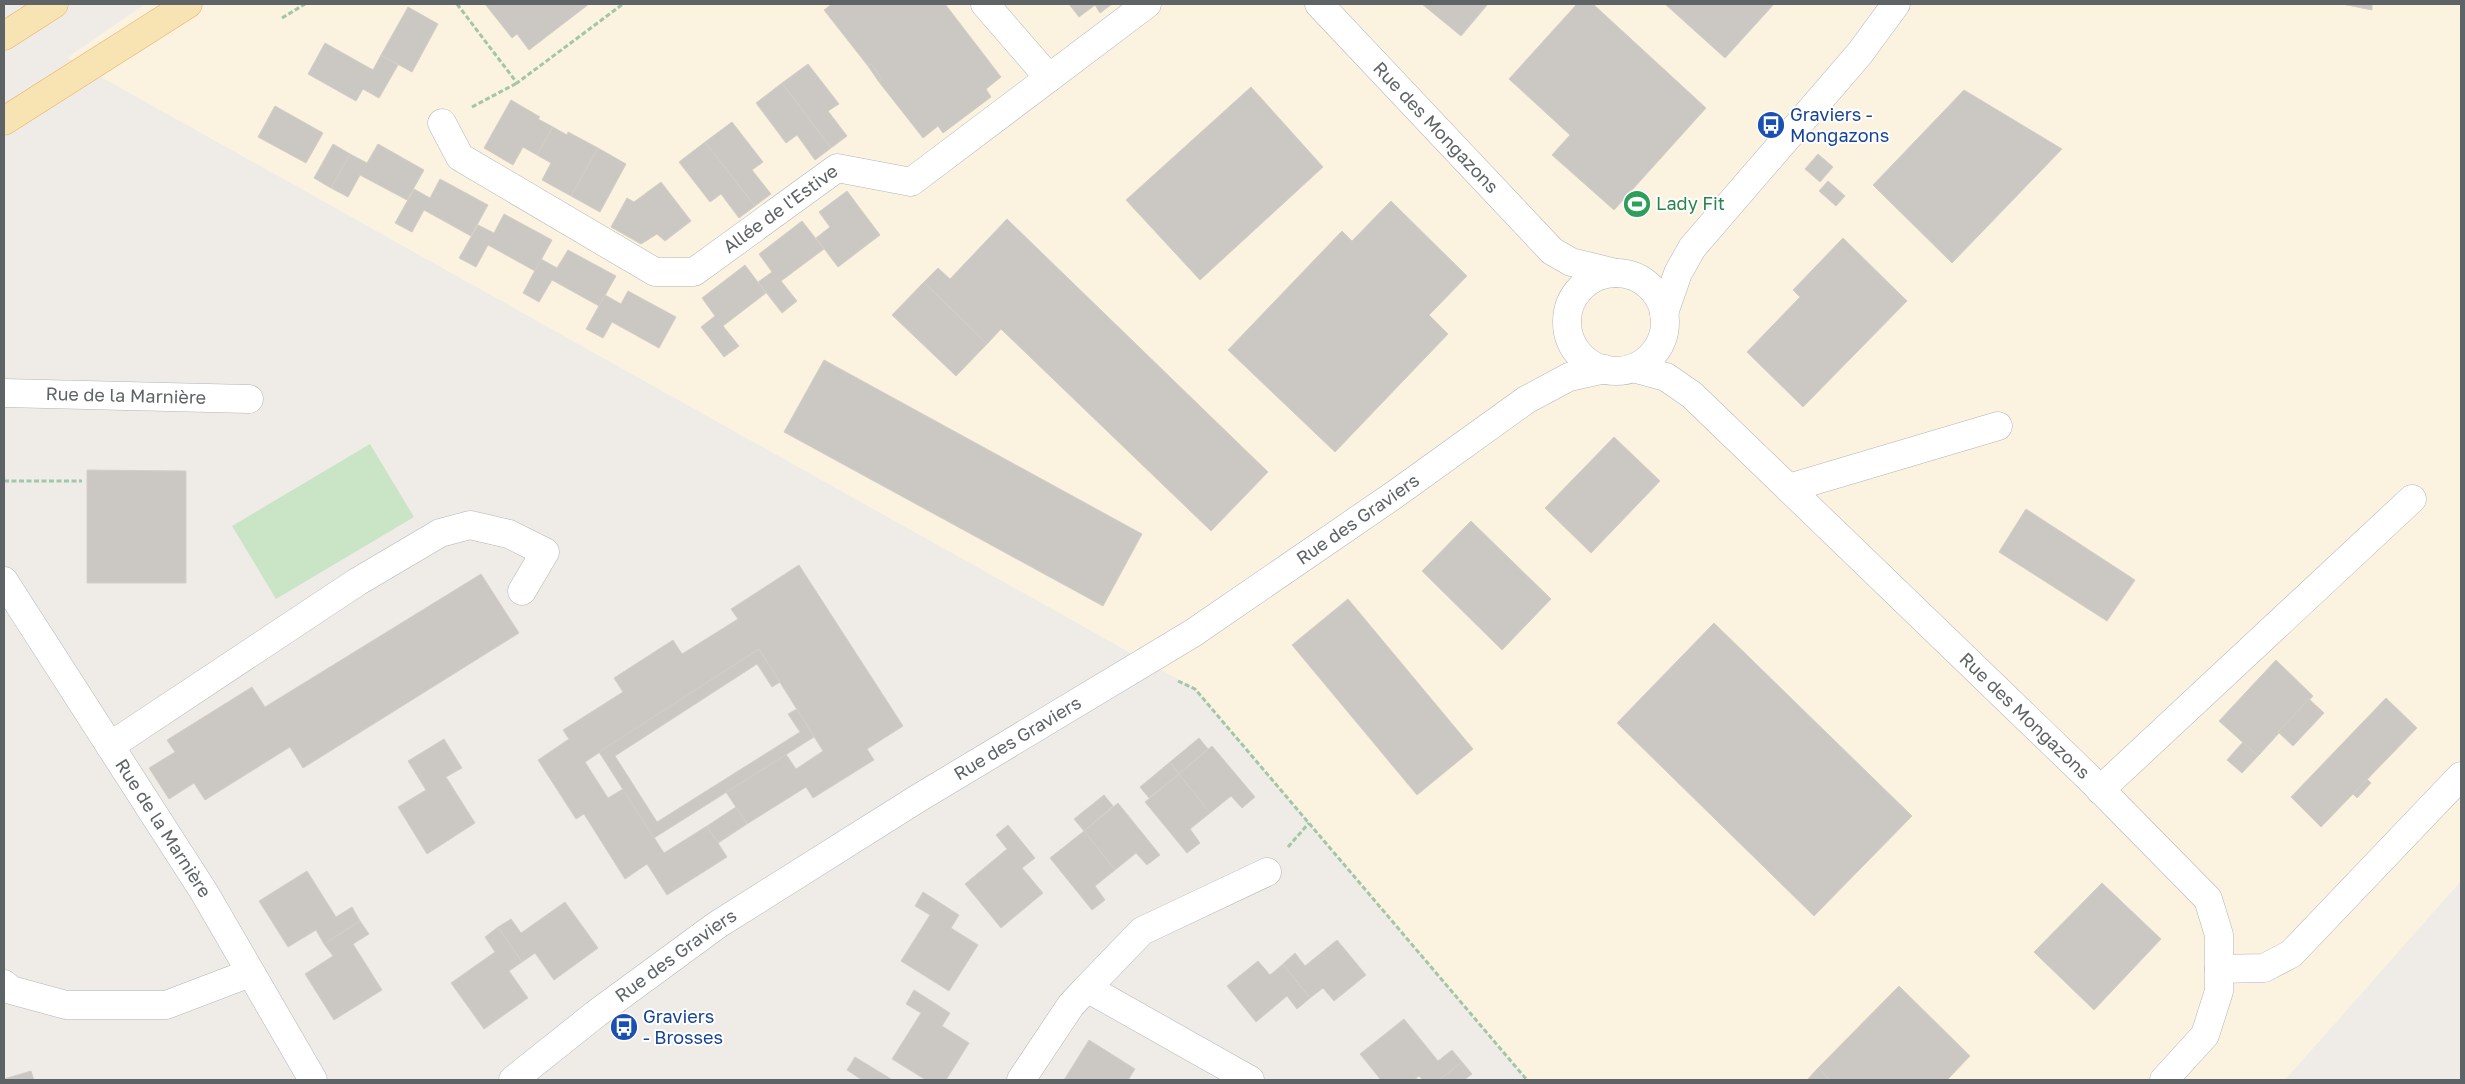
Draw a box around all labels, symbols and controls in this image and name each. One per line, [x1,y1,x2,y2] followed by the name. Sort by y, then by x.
[1369,57,1504,197] street label: Rue des Mongazons
[1790,103,1889,146] place label: Graviers - Mongazons
[1756,110,1786,140] bus stop icon: Graviers - Mongazons
[718,159,842,257] street label: Allée de l'Estive
[1622,189,1652,219] sports icon: Lady Fit
[1656,192,1725,214] place label: Lady Fit
[45,382,207,408] street label: Rue de la Marnière
[1292,468,1423,569] street label: Rue des Graviers
[1956,647,2095,783] street label: Rue des Mongazons
[949,691,1085,784] street label: Rue des Graviers
[111,754,217,901] street label: Rue de la Marnière
[610,904,740,1006] street label: Rue des Graviers
[643,1005,723,1048] place label: Graviers - Brosses
[609,1012,639,1042] bus stop icon: Graviers - Brosses

